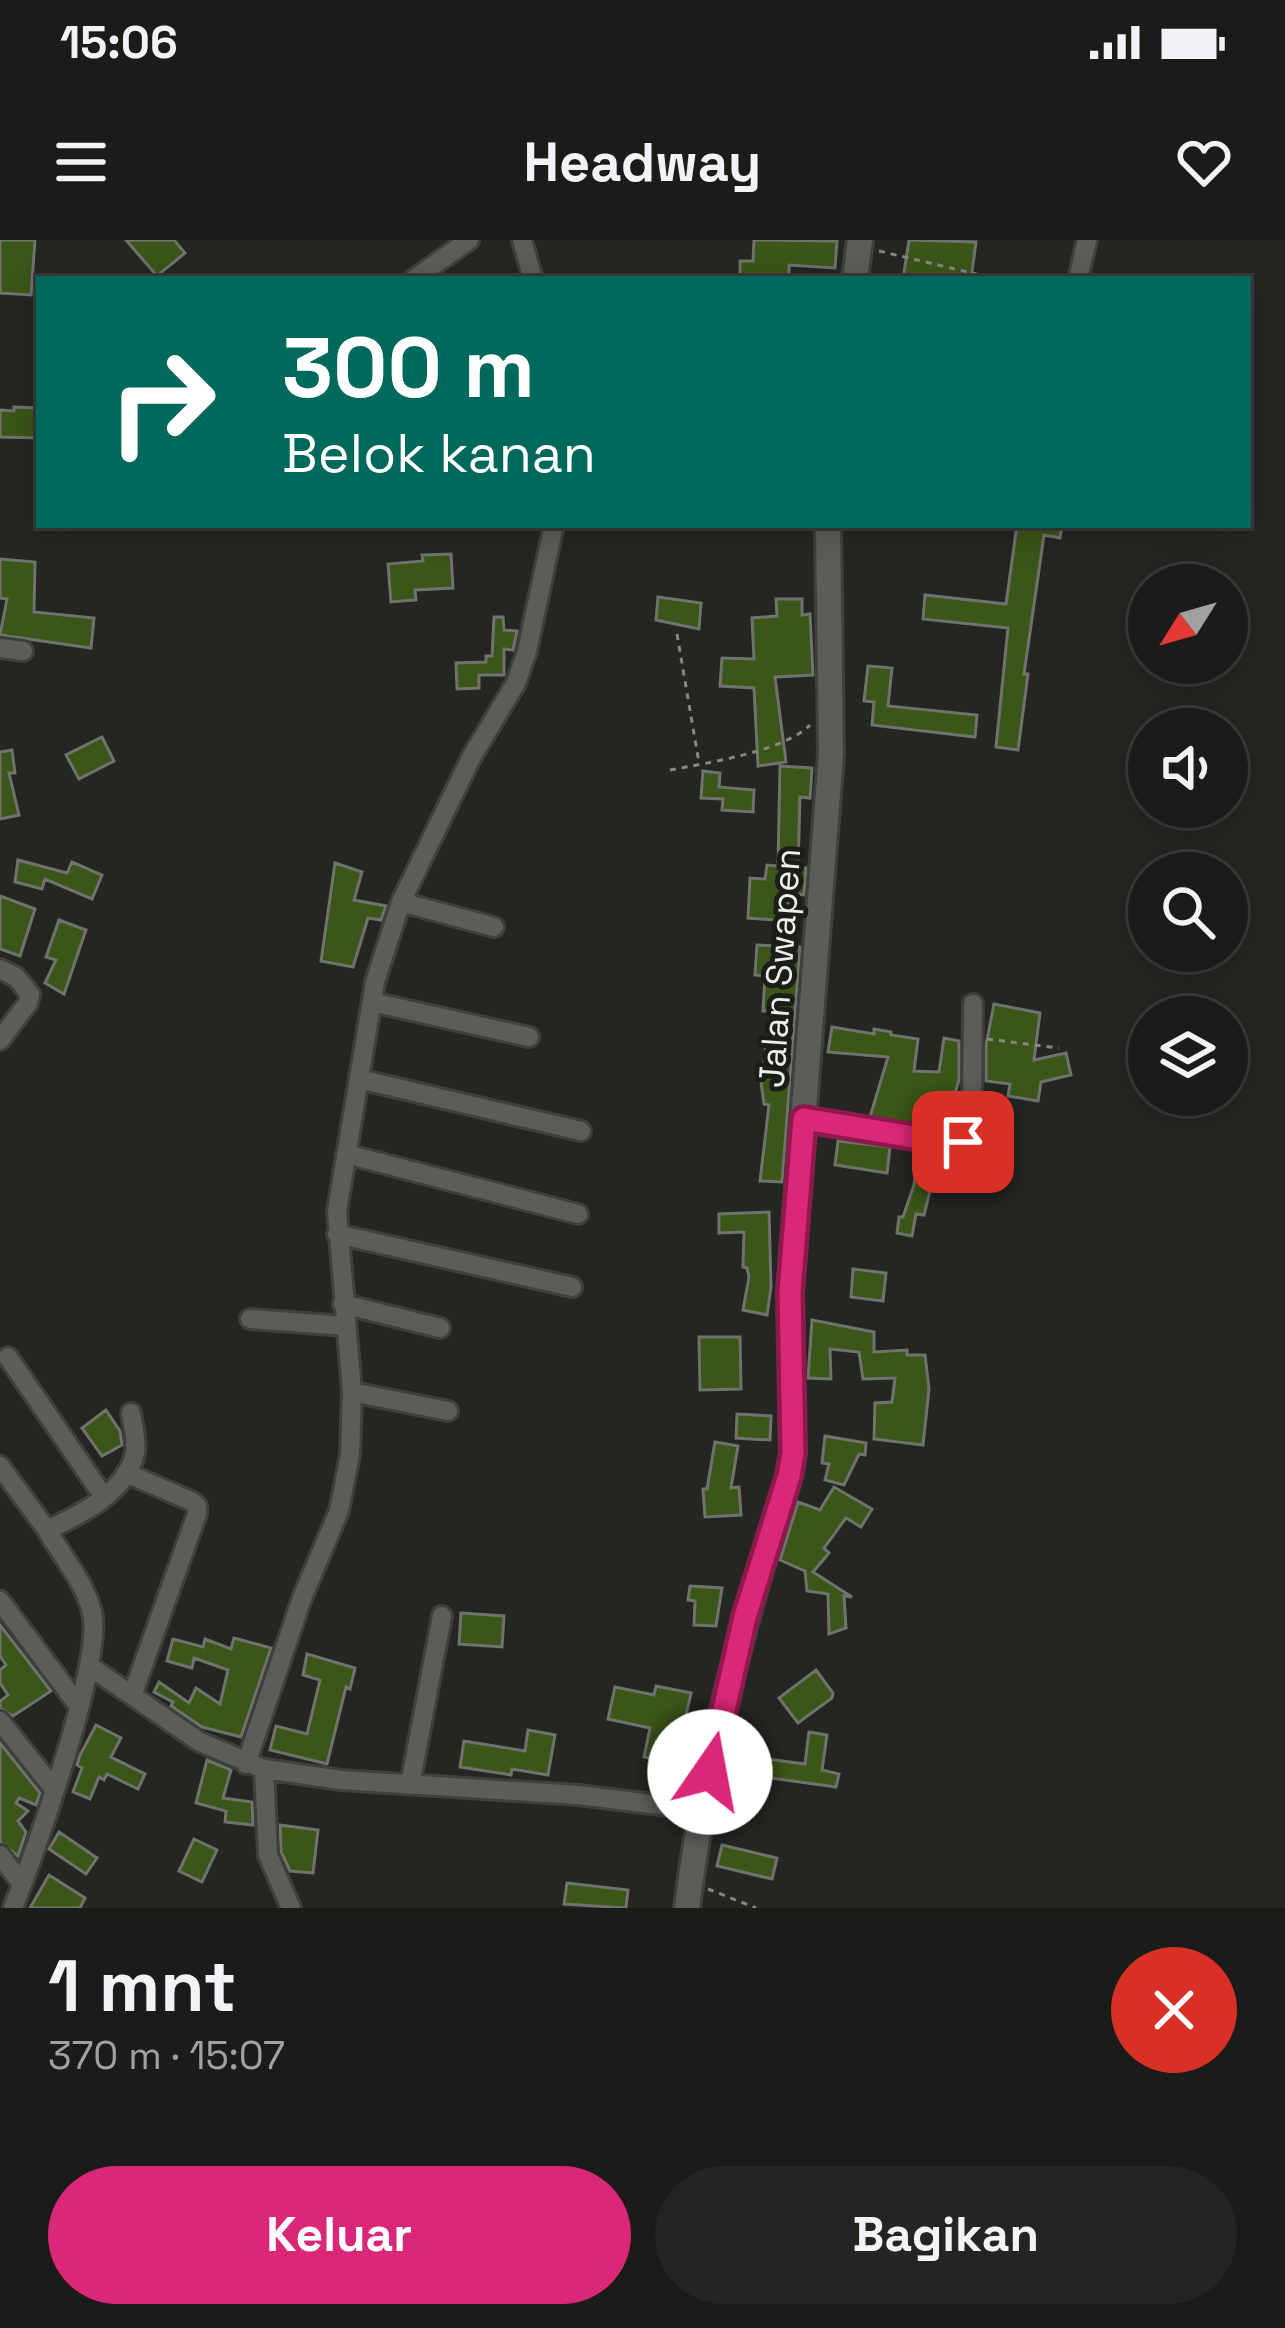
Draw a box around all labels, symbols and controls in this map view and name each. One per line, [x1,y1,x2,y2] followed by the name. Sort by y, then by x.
[60,14,178,71] text: 15:06
[524,128,761,197] text: Headway
[48,129,114,195] icon: menu
[1171,129,1237,195] icon: heart
[282,314,535,422] text: 300 m
[84,324,240,480] icon: right
[282,419,596,488] text: Belok kanan
[1128,564,1248,684] north arrow
[1128,564,1248,1116] map controls
[1128,708,1248,828] button: sound
[749,847,811,1089] street label: Jalan Swapen
[1128,852,1248,972] button: search
[1128,996,1248,1116] button: layers
[912,1091,1014,1193] pin
[930,1109,996,1175] icon: arrive
[647,1709,773,1835] position arrow
[48,1940,237,2032] text: 1 mnt
[1111,1947,1237,2073] button: close
[48,2031,285,2080] text: 370 m · 15:07
[48,2166,631,2304] button: Keluar
[655,2166,1237,2304] button: Bagikan

